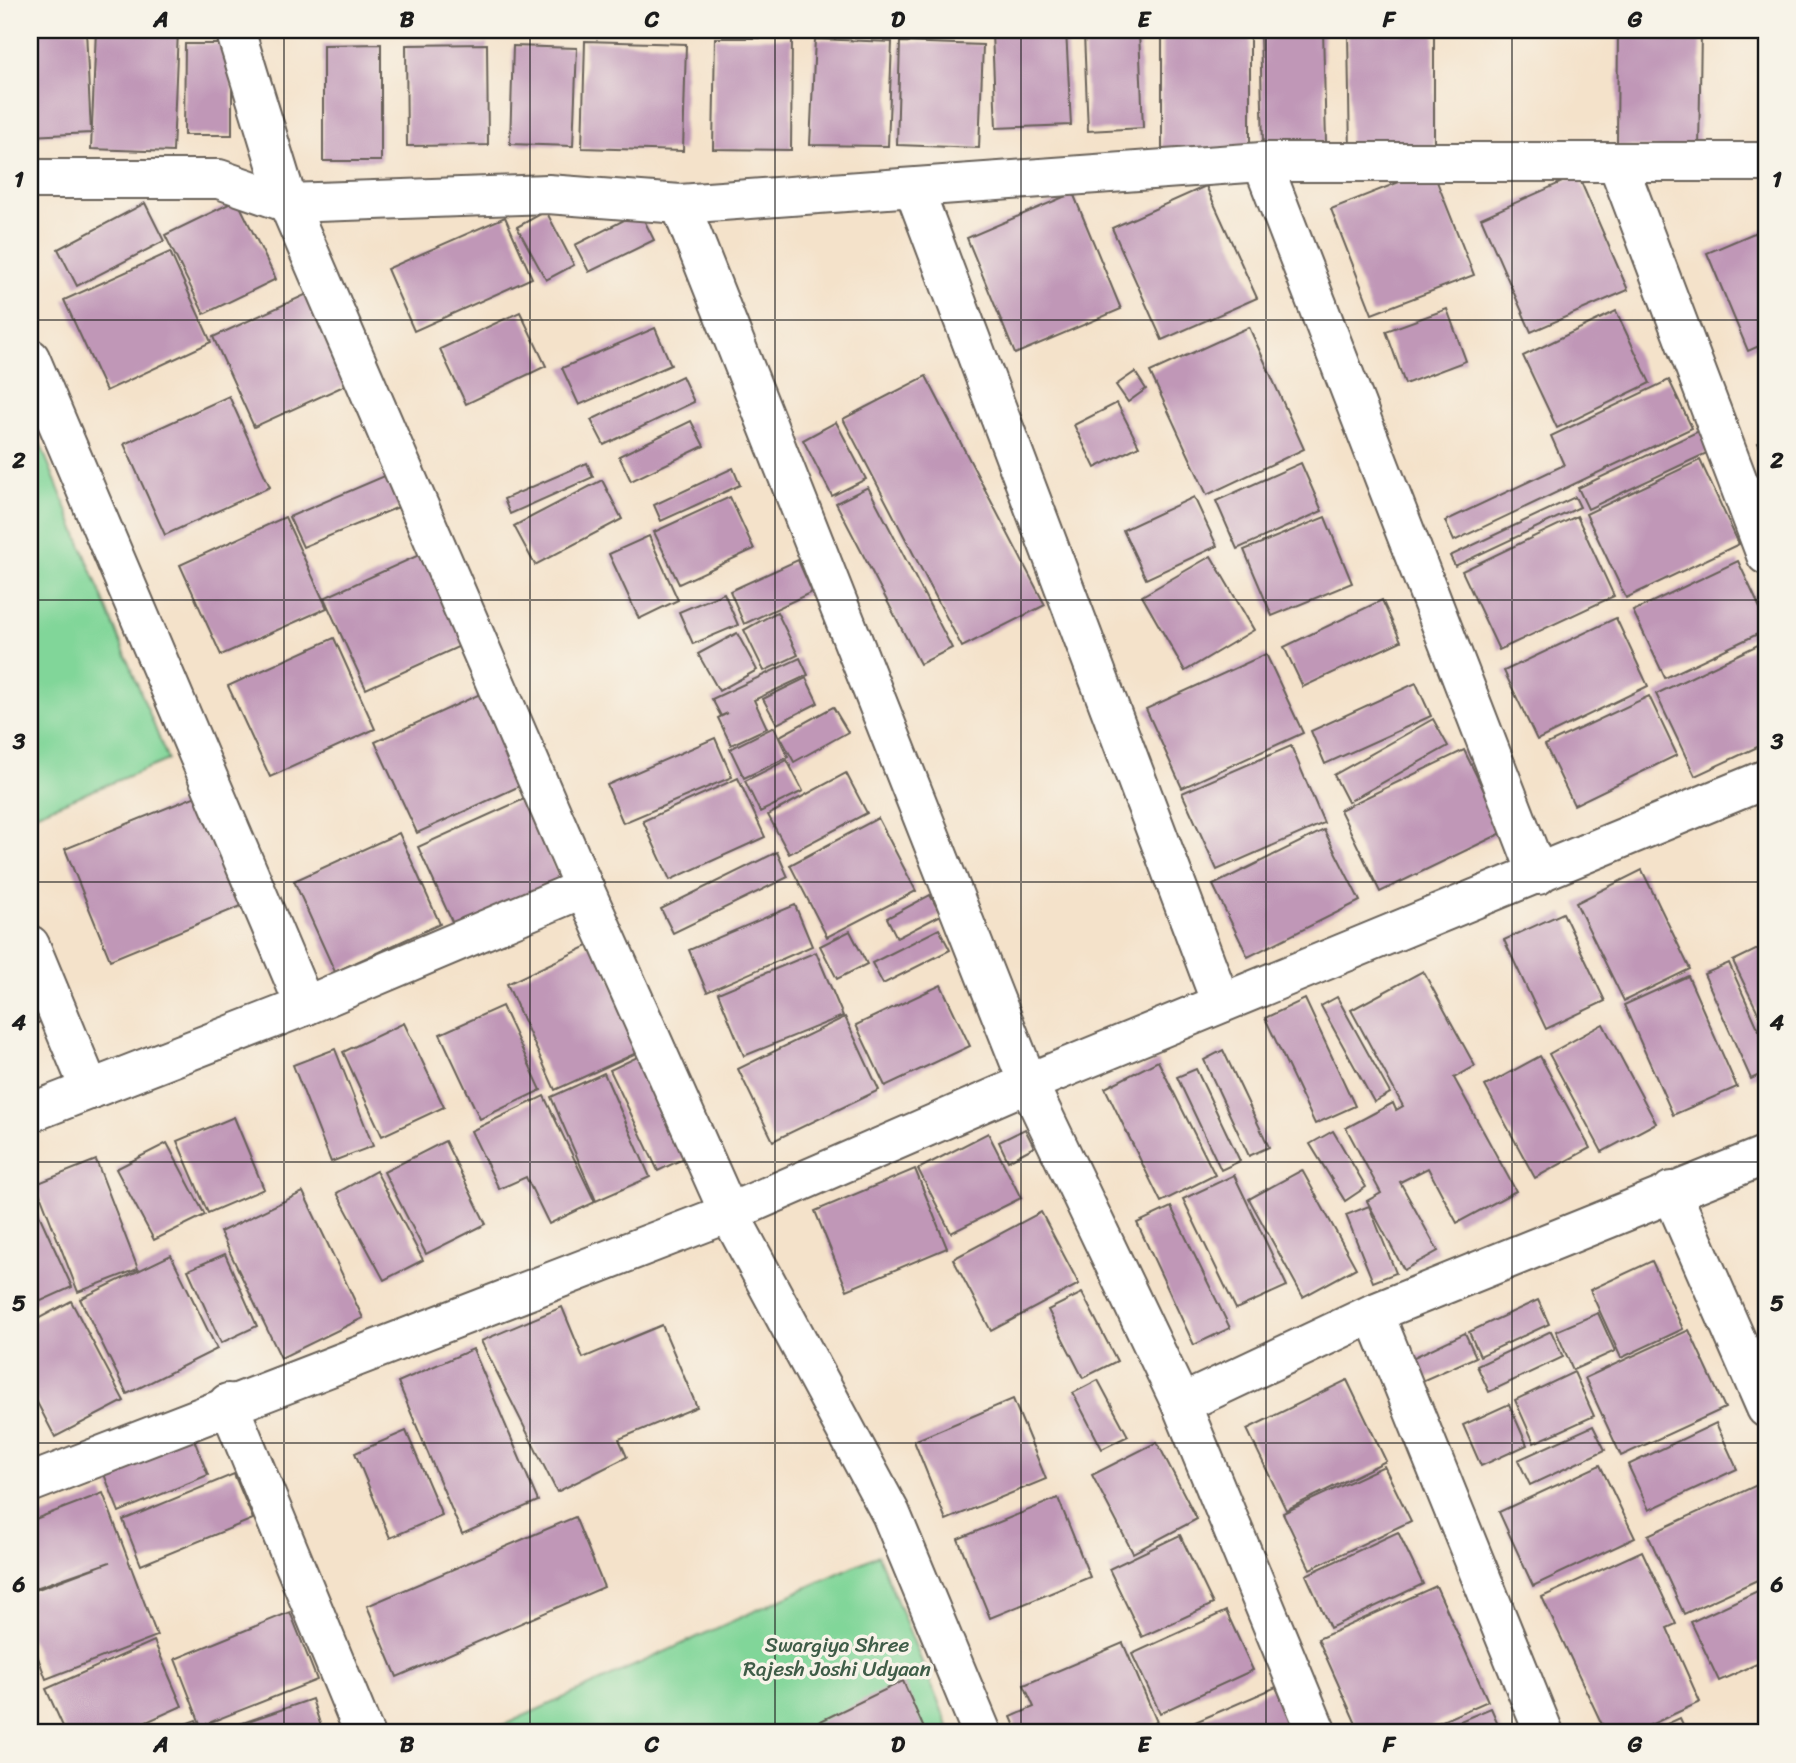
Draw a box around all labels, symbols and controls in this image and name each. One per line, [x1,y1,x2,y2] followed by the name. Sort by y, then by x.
[152,0,169,40] text: A
[400,0,415,40] text: B
[644,0,660,40] text: C
[891,0,906,40] text: D
[1138,0,1153,40] text: E
[1382,0,1397,40] text: F
[1627,0,1643,40] text: G
[14,159,24,200] text: 1
[1772,159,1782,200] text: 1
[11,440,26,481] text: 2
[1769,440,1784,481] text: 2
[12,721,26,762] text: 3
[1770,721,1784,762] text: 3
[11,1002,27,1043] text: 4
[1769,1002,1785,1043] text: 4
[12,1283,26,1324] text: 5
[1770,1283,1784,1324] text: 5
[11,1564,26,1605] text: 6
[1769,1564,1784,1605] text: 6
[743,1626,931,1688] park label: Swargiya Shree Rajesh Joshi Udyaan
[152,1724,169,1763] text: A
[400,1724,415,1763] text: B
[644,1724,660,1763] text: C
[891,1724,906,1763] text: D
[1138,1724,1153,1763] text: E
[1382,1724,1397,1763] text: F
[1627,1724,1643,1763] text: G

